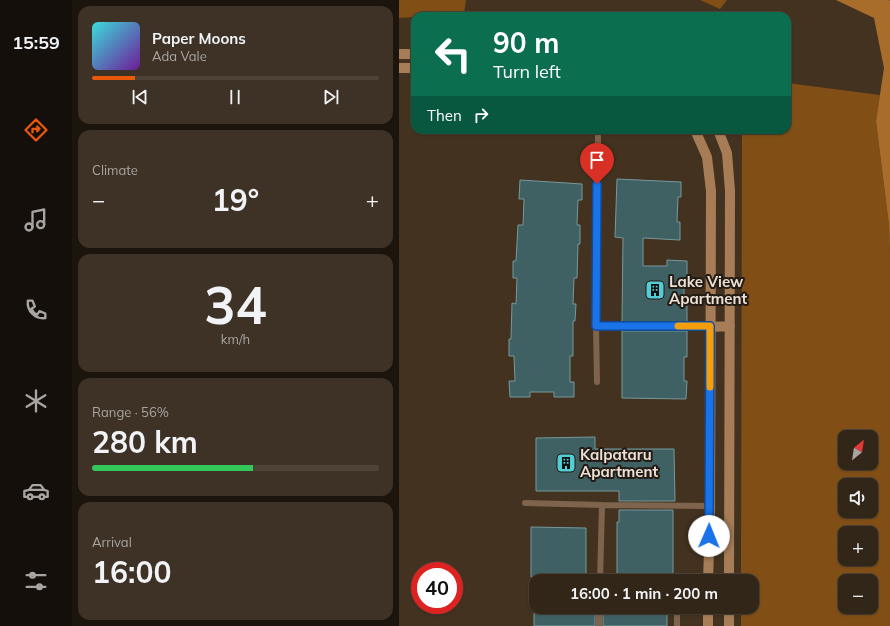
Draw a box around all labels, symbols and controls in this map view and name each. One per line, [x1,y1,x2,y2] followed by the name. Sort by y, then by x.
[493,25,559,60] text: 90 m
[427,28,479,80] icon: left
[152,29,246,48] text: Paper Moons
[12,31,60,54] text: 15:59
[152,48,207,64] text: Ada Vale
[493,60,561,83] text: Turn left
[129,86,151,108] icon: previous
[224,86,246,108] icon: pause
[320,86,342,108] icon: next
[470,104,492,126] icon: right
[427,106,462,125] text: Then
[22,116,50,144] icon: directions
[580,143,614,184] pin
[586,149,608,171] icon: arrive
[92,162,138,178] text: Climate
[212,181,259,219] text: 19°
[92,186,105,214] text: −
[366,186,379,214] text: +
[22,206,50,234] icon: music
[204,272,267,337] text: 34
[669,272,748,308] place label: Lake View Apartment
[644,279,666,301] building icon: Lake View Apartment
[22,296,50,324] icon: phone
[221,331,250,347] text: km/h
[22,387,50,415] icon: climate
[92,404,169,420] text: Range · 56%
[92,423,198,461] text: 280 km
[838,430,878,470] north arrow
[838,430,878,614] map controls
[580,445,659,481] place label: Kalpataru Apartment
[555,452,577,474] building icon: Kalpataru Apartment
[22,477,50,505] icon: car
[838,478,878,518] button: sound
[688,515,730,557] position arrow
[838,526,878,566] button: +
[92,534,132,550] text: Arrival
[92,553,171,591] text: 16:00
[411,562,463,614] speed limit sign: 40
[22,567,50,595] icon: filters
[838,574,878,614] button: −
[570,584,718,603] text: 16:00 · 1 min · 200 m

